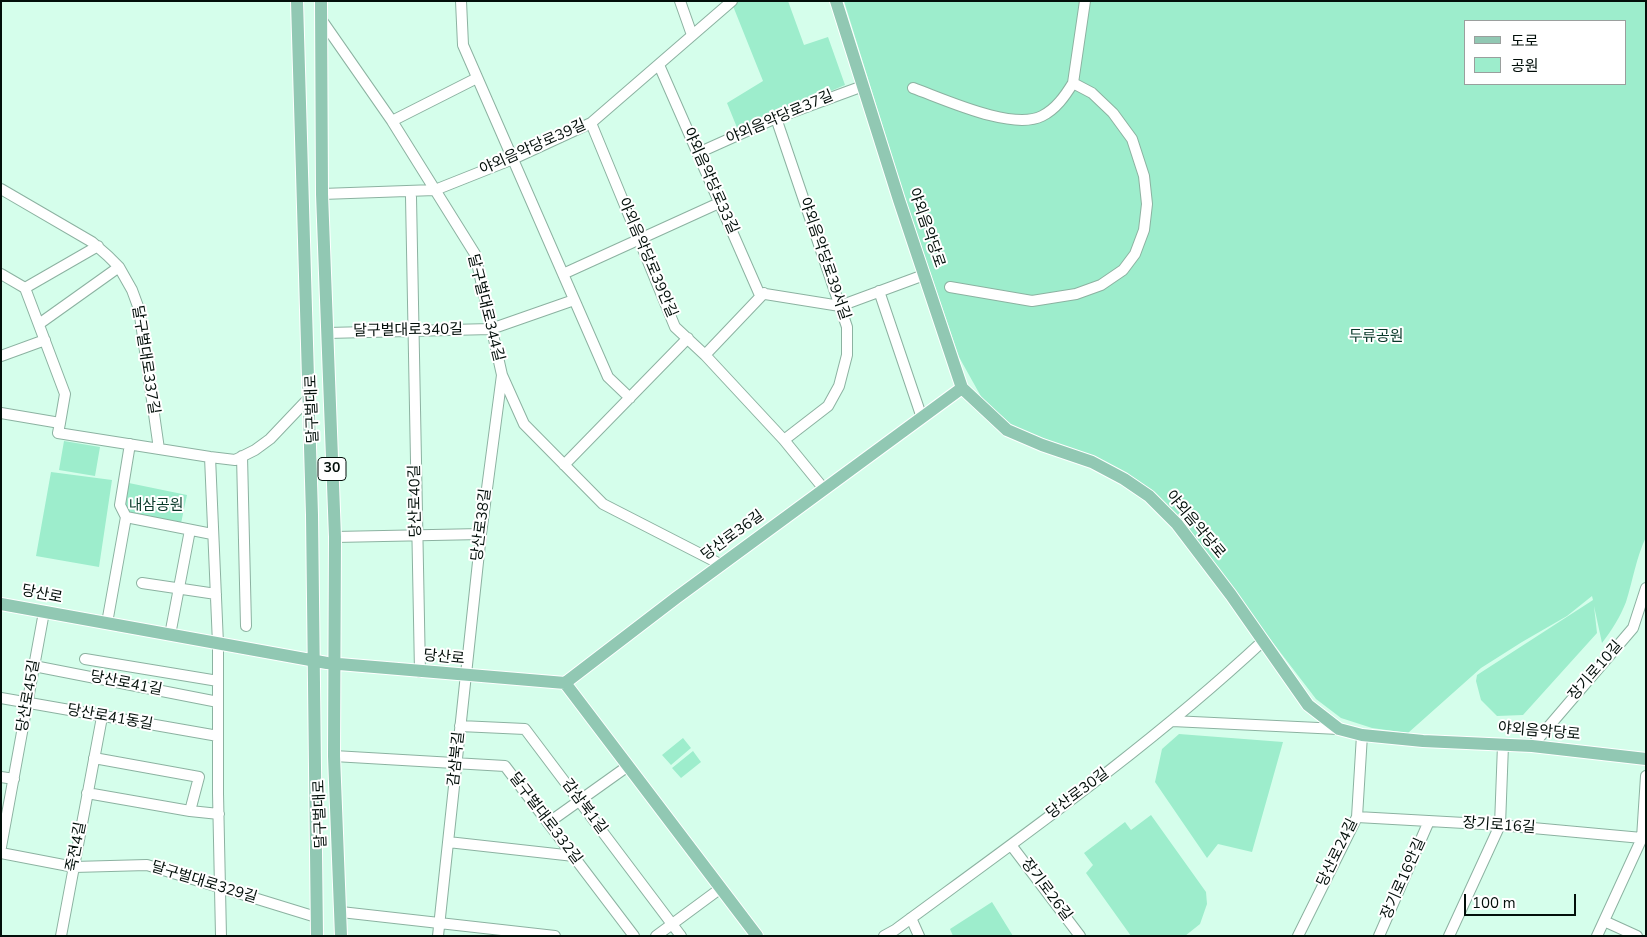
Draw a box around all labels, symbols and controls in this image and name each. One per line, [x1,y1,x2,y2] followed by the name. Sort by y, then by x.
[1464,20,1627,85] legend
[1511,31,1539,51] text: 도로
[1511,56,1539,76] text: 공원
[724,87,836,149] street label: 야외음악당로37길
[477,116,589,180] street label: 야외음악당로39길
[678,125,742,237] street label: 야외음악당로33길
[904,186,948,270] street label: 야외음악당로
[614,195,680,321] street label: 야외음악당로39안길
[795,195,853,323] street label: 야외음악당로39서길
[463,253,507,363] street label: 달구벌대로344길
[128,304,162,416] street label: 달구벌대로337길
[353,321,463,341] street label: 달구벌대로340길
[1348,328,1404,346] park label: 두류공원
[303,374,323,444] street label: 달구벌대로
[318,458,346,480] road number: 30
[406,464,426,538] street label: 당산로40길
[469,488,495,562] street label: 당산로38길
[1161,488,1229,562] street label: 야외음악당로
[128,497,184,515] park label: 내삼공원
[698,507,768,565] street label: 당산로36길
[20,582,64,608] street label: 당산로
[1565,637,1627,705] street label: 장기로10길
[423,647,465,669] street label: 당산로
[14,658,44,734] street label: 당산로45길
[88,668,164,700] street label: 당산로41길
[66,702,154,734] street label: 당산로41동길
[1497,719,1581,745] street label: 야외음악당로
[445,731,469,787] street label: 감삼북길
[1043,765,1113,823] street label: 당산로30길
[505,770,585,868] street label: 달구벌대로332길
[557,776,611,838] street label: 감삼북1길
[311,779,331,849] street label: 달구벌대로
[1462,814,1536,838] street label: 장기로16길
[1314,816,1362,890] street label: 당산로24길
[63,821,91,873] street label: 죽전4길
[1378,836,1430,922] street label: 장기로16안길
[1017,855,1075,925] street label: 장기로26길
[149,858,259,908] street label: 달구벌대로329길
[1467,884,1580,916] scale bar
[1472,893,1516,913] text: 100 m

